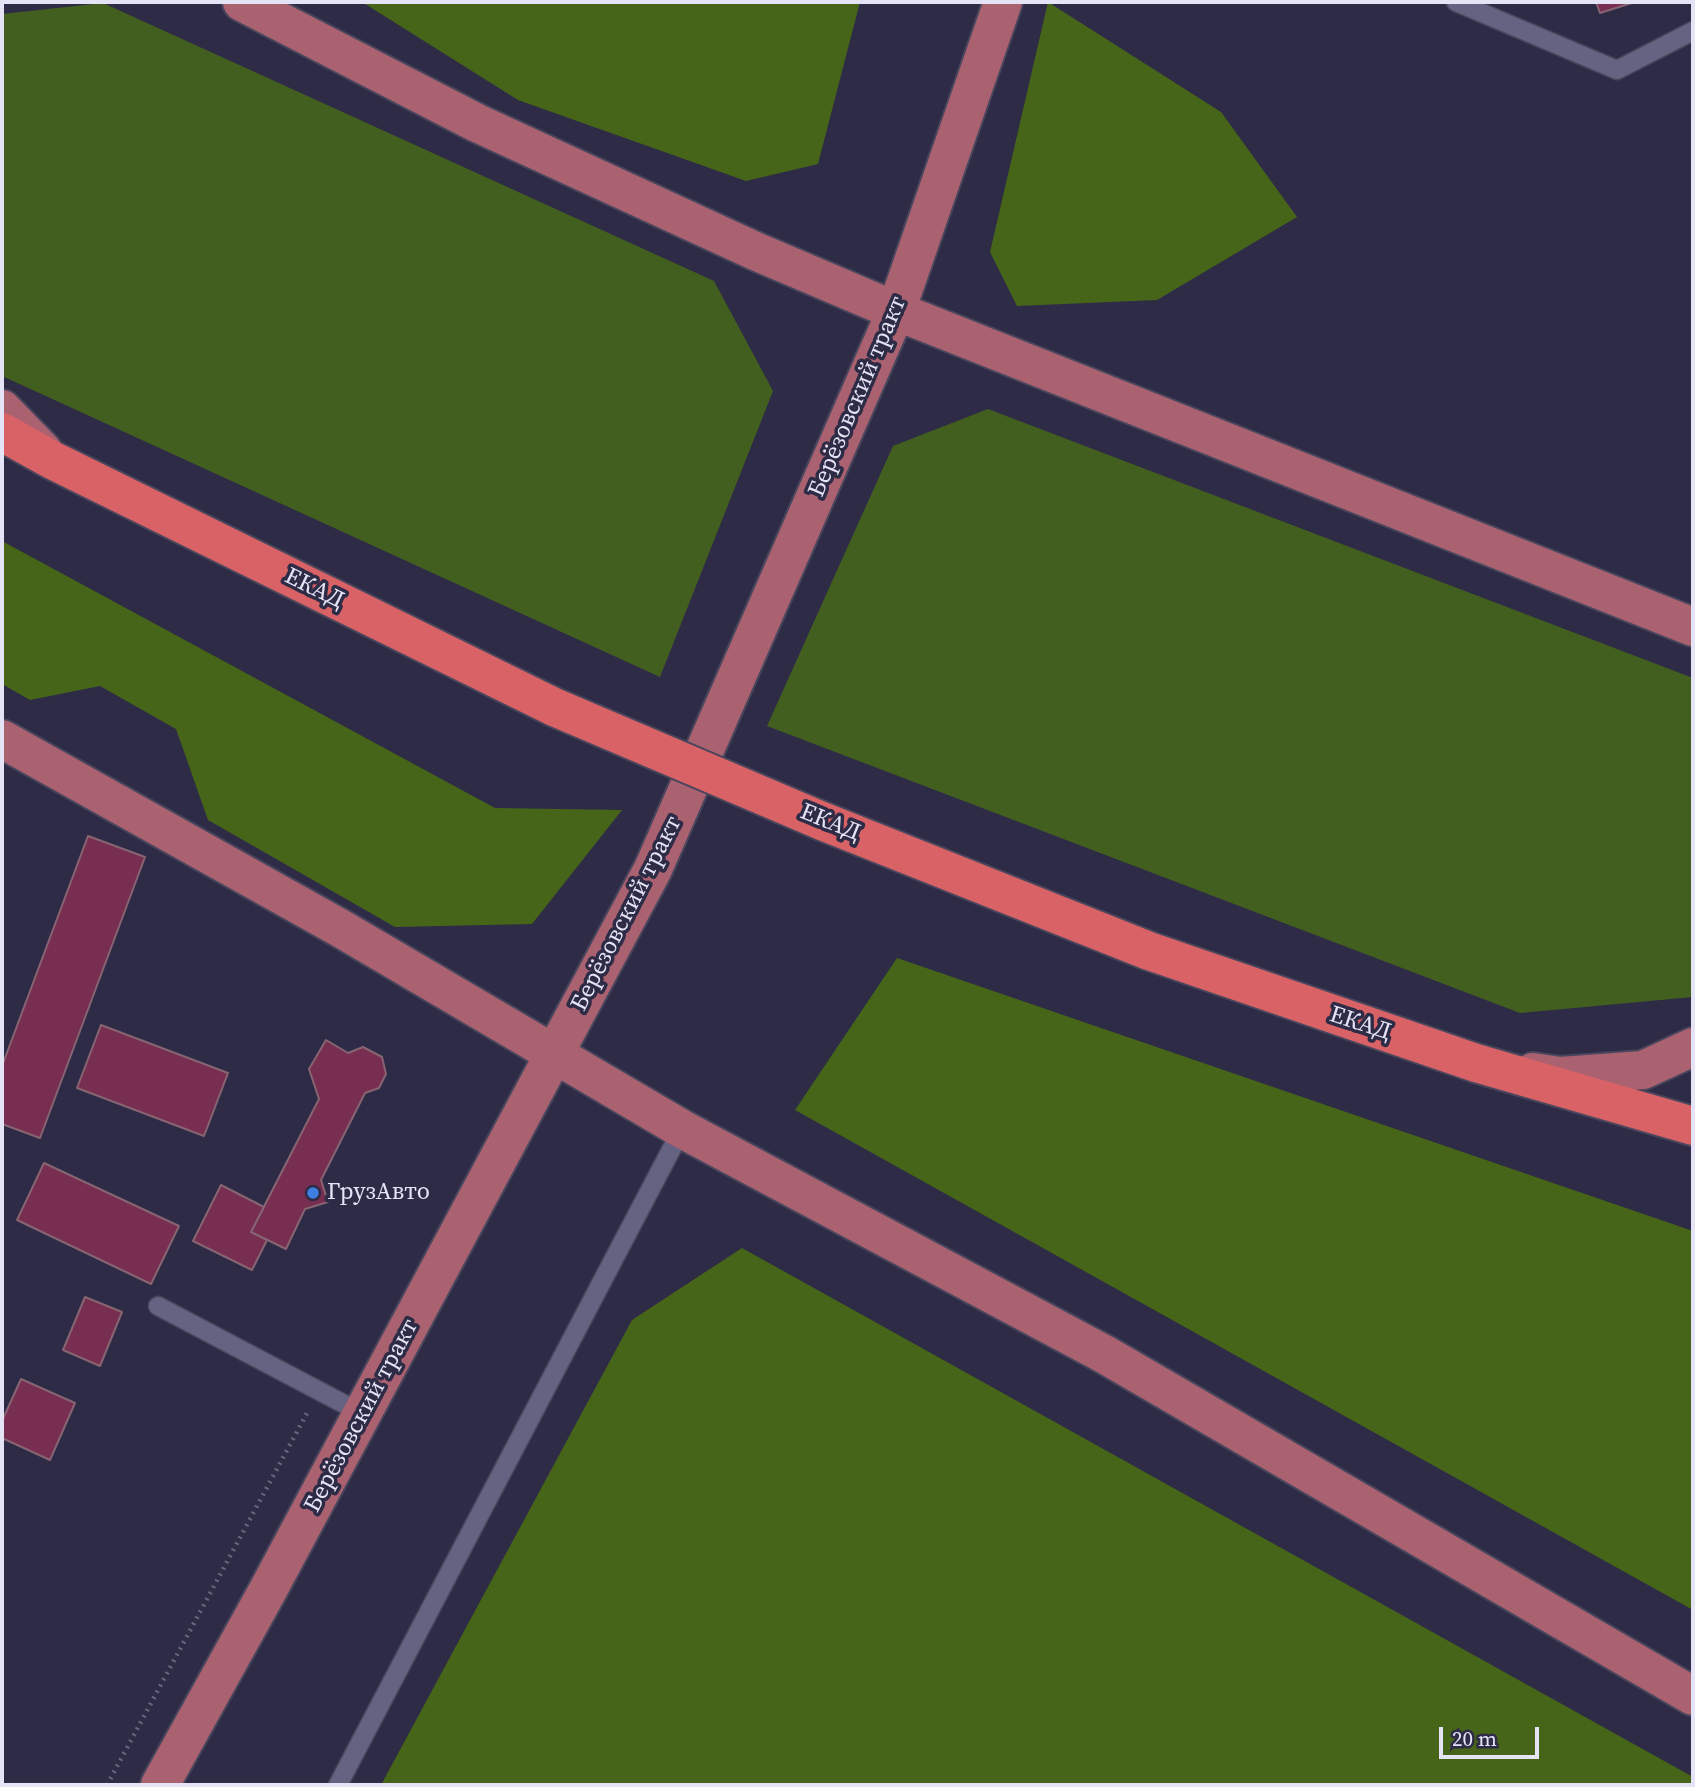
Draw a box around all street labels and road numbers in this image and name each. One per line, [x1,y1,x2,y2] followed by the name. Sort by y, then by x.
[803,292,913,502] street label: Берёзовский тракт
[280,562,348,616] street label: ЕКАД
[796,798,864,848] street label: ЕКАД
[565,812,689,1016] street label: Берёзовский тракт
[1326,1001,1394,1047] street label: ЕКАД
[299,1314,425,1518] street label: Берёзовский тракт

